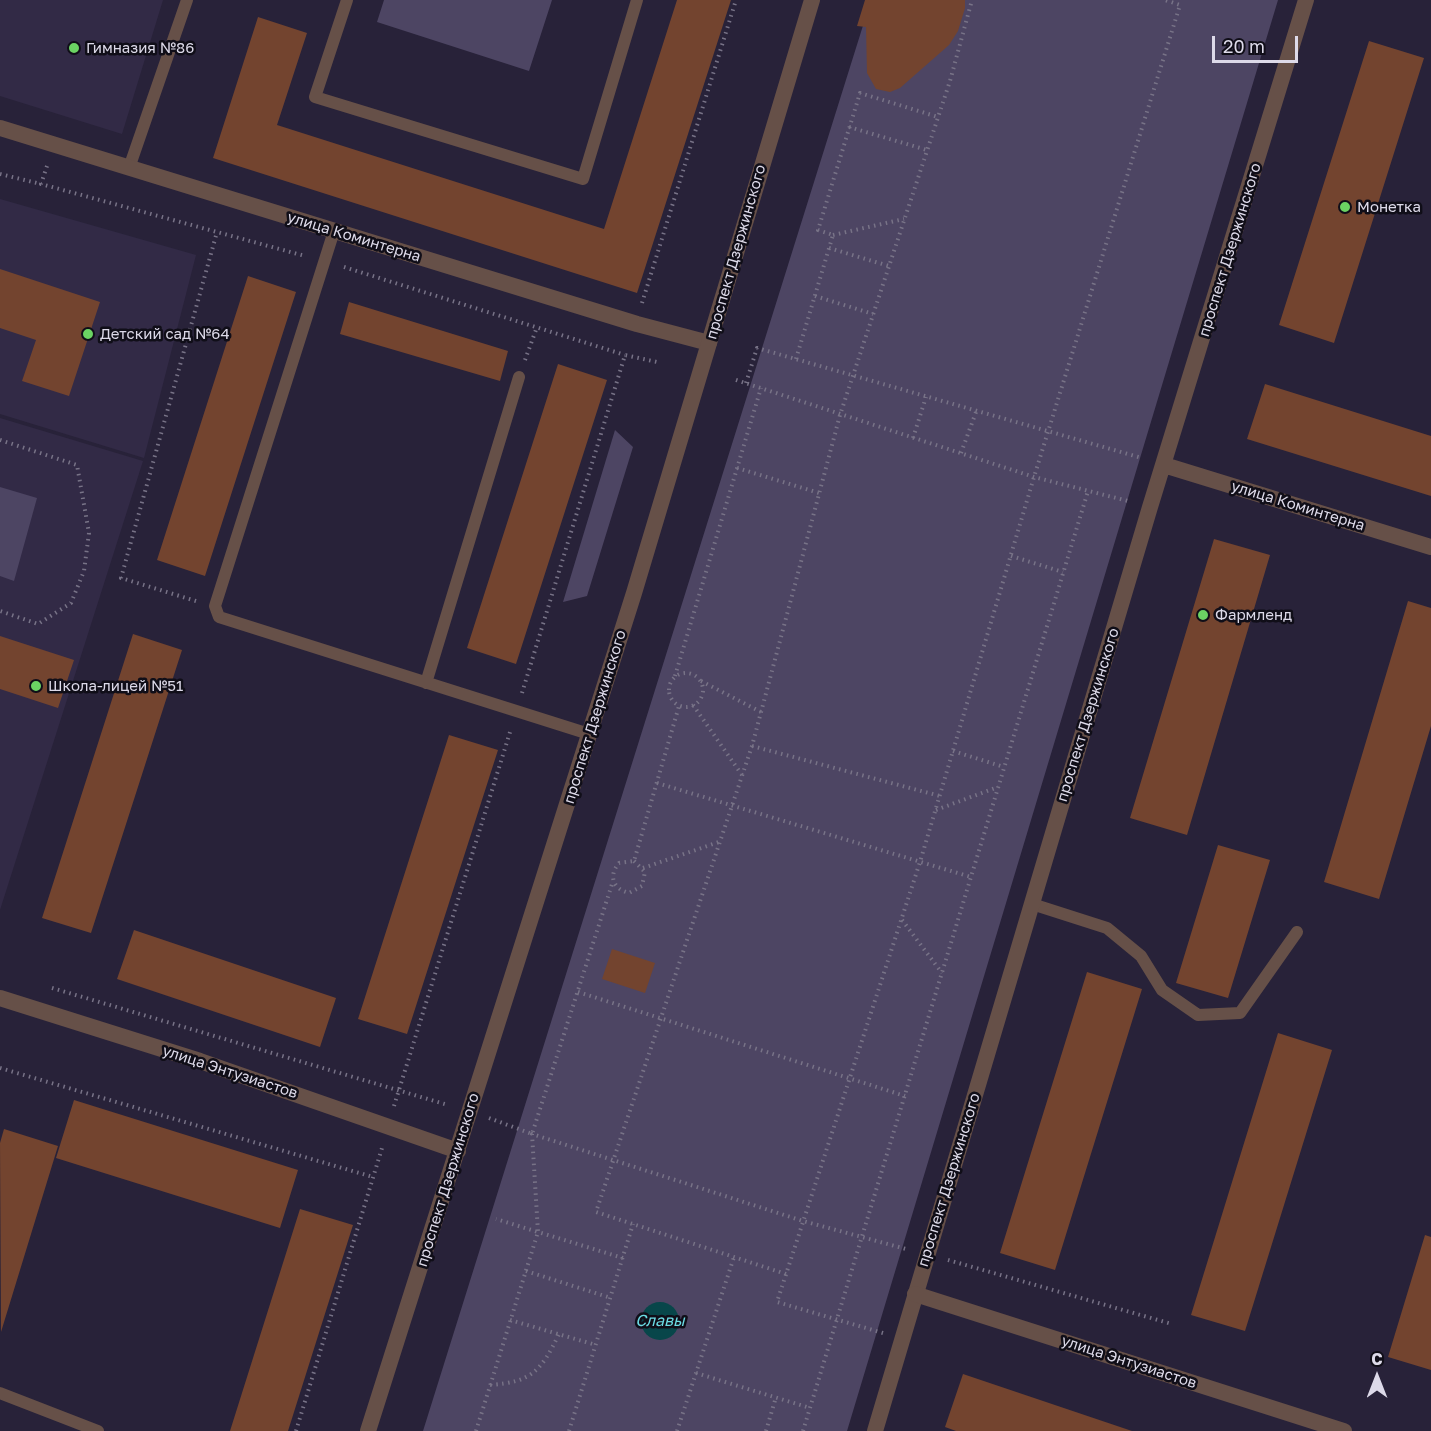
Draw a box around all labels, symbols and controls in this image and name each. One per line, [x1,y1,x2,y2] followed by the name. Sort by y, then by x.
[1215,24,1300,62] scale bar
[1223,35,1265,57] text: 20 m
[86,39,194,57] place label: Гимназия №86
[67,41,81,55] marker: Гимназия №86
[1195,161,1265,339] street label: проспект Дзержинского
[702,163,770,341] street label: проспект Дзержинского
[1357,198,1421,216] place label: Монетка
[1338,200,1352,214] marker: Монетка
[285,208,423,266] street label: улица Коминтерна
[100,325,230,343] place label: Детский сад №64
[81,327,95,341] marker: Детский сад №64
[1229,477,1367,535] street label: улица Коминтерна
[1215,606,1292,624] place label: Фармленд
[1196,608,1210,622] marker: Фармленд
[1053,626,1123,804] street label: проспект Дзержинского
[560,628,630,806] street label: проспект Дзержинского
[48,677,183,695] place label: Школа-лицей №51
[29,679,43,693] marker: Школа-лицей №51
[160,1042,300,1102] street label: улица Энтузиастов
[413,1091,483,1269] street label: проспект Дзержинского
[914,1091,984,1269] street label: проспект Дзержинского
[635,1311,685,1331] water label: Славы
[1059,1332,1199,1392] street label: улица Энтузиастов
[1347,1347,1407,1407] north arrow
[1371,1349,1383,1369] text: С

